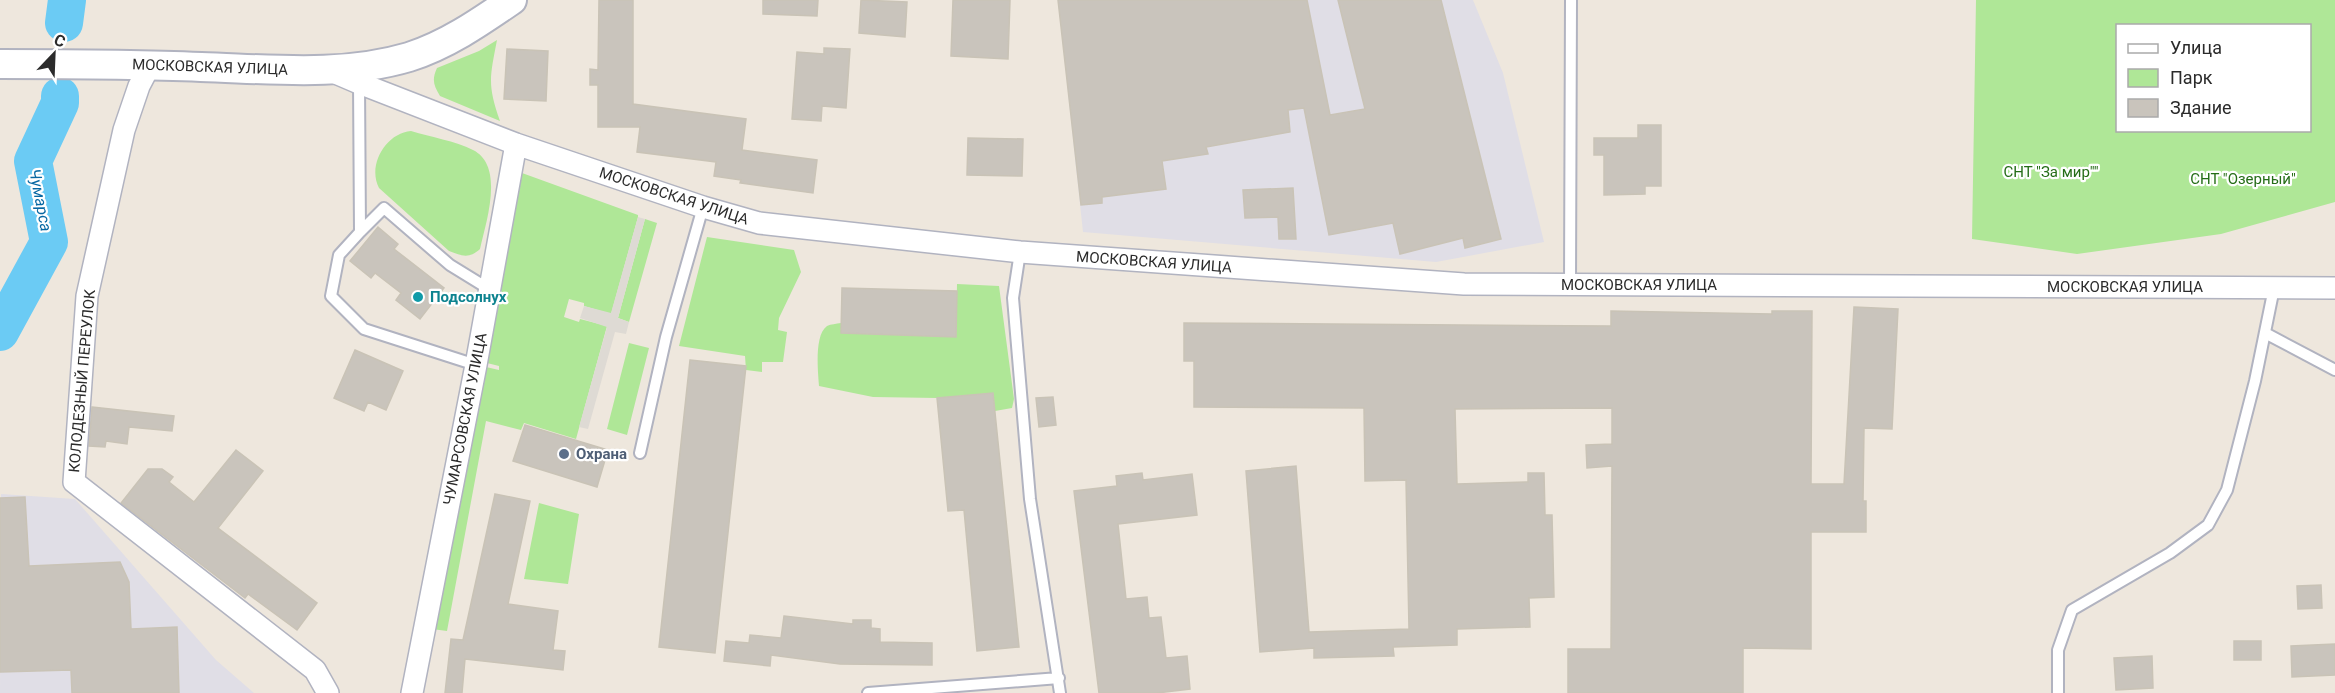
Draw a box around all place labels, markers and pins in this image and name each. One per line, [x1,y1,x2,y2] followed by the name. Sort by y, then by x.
[430,288,507,306] place label: Подсолнух
[411,290,425,304] marker: Подсолнух
[576,445,627,463] place label: Охрана
[557,447,571,461] marker: Охрана

